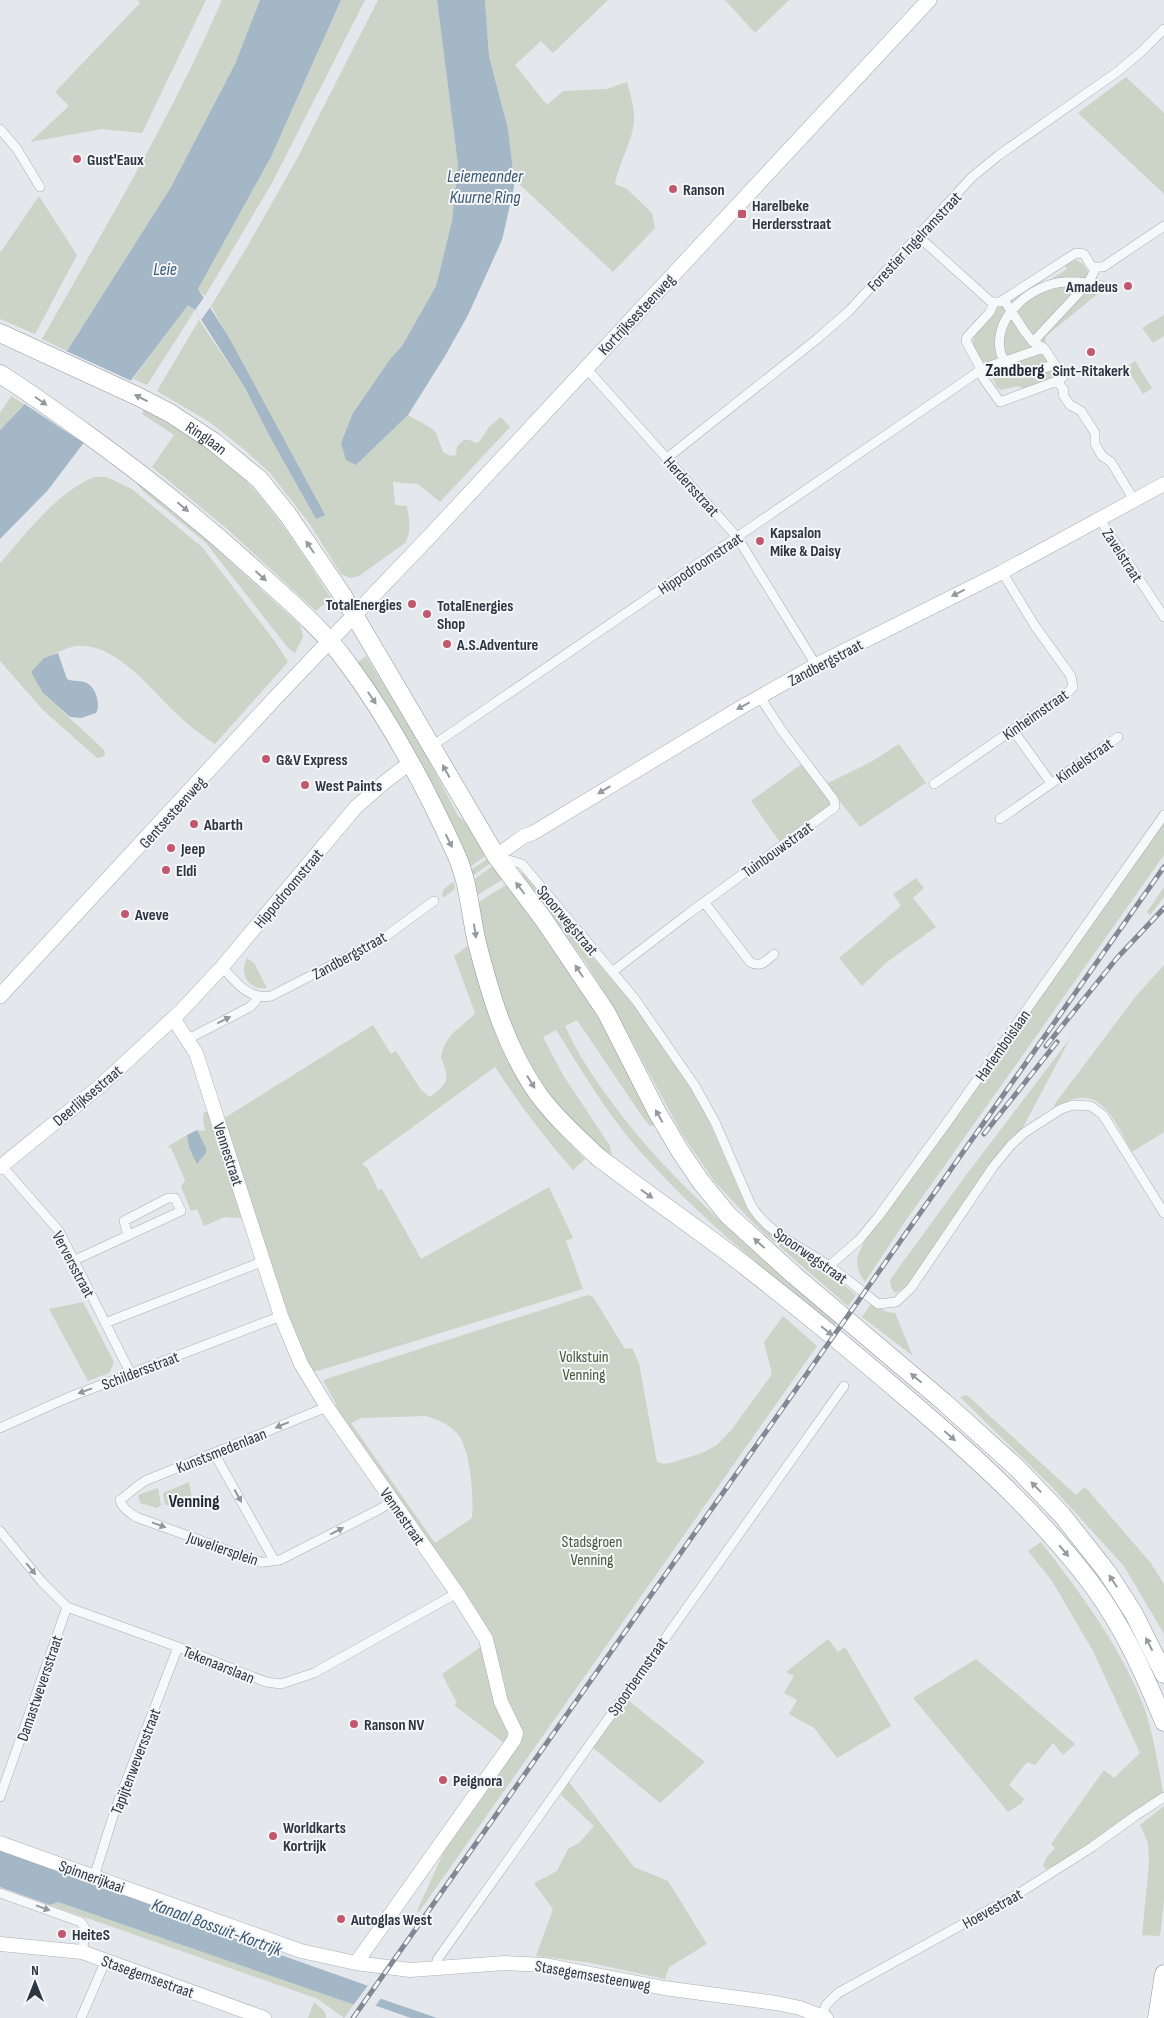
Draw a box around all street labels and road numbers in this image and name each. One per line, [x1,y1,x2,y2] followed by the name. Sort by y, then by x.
[864,188,966,296] street label: Forestier Ingelramstraat
[595,271,679,359] street label: Kortrijksesteenweg
[182,418,230,460] street label: Ringlaan
[659,453,723,521] street label: Herdersstraat
[1097,525,1146,586] street label: Zavelstraat
[655,529,747,599] street label: Hippodroomstraat
[785,636,866,691] street label: Zandbergstraat
[999,686,1072,745] street label: Kinheimstraat
[1053,735,1117,788] street label: Kindelstraat
[136,773,210,853] street label: Gentsesteenweg
[739,818,817,882] street label: Tuinbouwstraat
[250,845,328,932] street label: Hippodroomstraat
[532,882,602,960] street label: Spoorwegstraat
[309,928,390,984] street label: Zandbergstraat
[972,1007,1035,1085] street label: Harlemboislaan
[49,1062,127,1131] street label: Deerlijksestraat
[208,1120,247,1189] street label: Vennestraat
[770,1224,851,1289] street label: Spoorwegstraat
[47,1228,98,1301] street label: Verversstraat
[99,1348,182,1395] street label: Schildersstraat
[174,1425,269,1478] street label: Kunstsmedenlaan
[375,1485,428,1549] street label: Vennestraat
[183,1528,261,1570] street label: Juweliersplein
[13,1633,67,1744] street label: Damastweversstraat
[604,1634,672,1720] street label: Spoorbermstraat
[180,1642,257,1688] street label: Tekenaarslaan
[107,1706,165,1817] street label: Tapijtenweversstraat
[56,1857,127,1898] street label: Spinnerijkaai
[959,1885,1026,1934] street label: Hoevestraat
[98,1952,197,2003] street label: Stasegemsestraat
[533,1957,652,1996] street label: Stasegemsesteenweg

